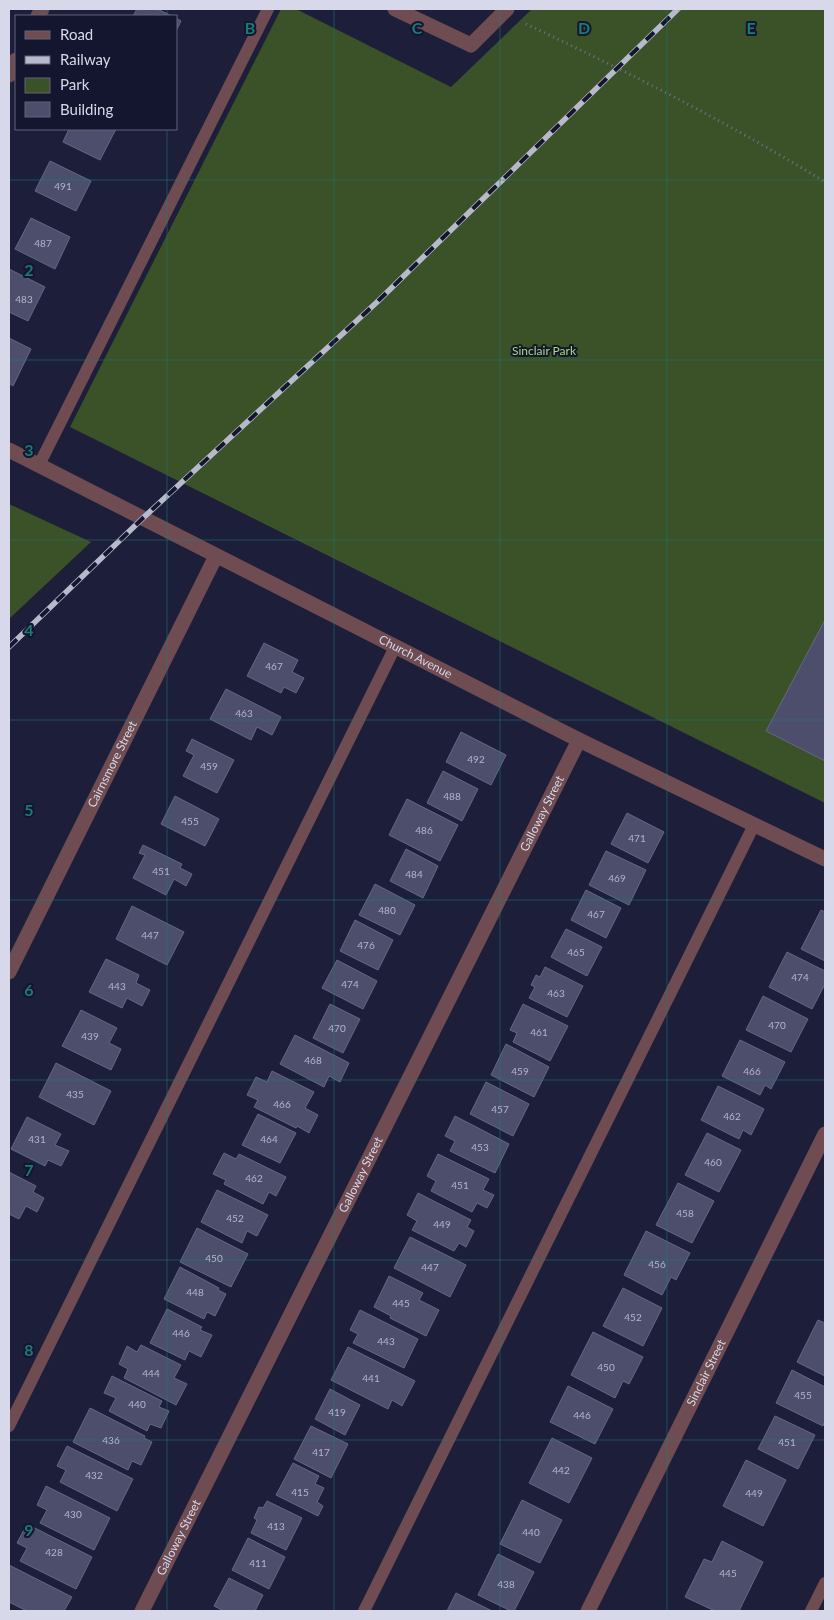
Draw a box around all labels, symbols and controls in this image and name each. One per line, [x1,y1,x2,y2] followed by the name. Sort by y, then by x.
[15,15,178,130] legend
[245,18,255,37] text: B
[412,18,423,37] text: C
[578,18,590,37] text: D
[746,18,756,37] text: E
[60,25,93,43] text: Road
[60,50,111,68] text: Railway
[60,75,90,93] text: Park
[60,100,113,118] text: Building
[54,180,72,192] house number: 491
[34,237,52,249] house number: 487
[24,260,34,279] text: 2
[15,293,33,305] house number: 483
[512,343,577,358] park label: Sinclair Park
[24,440,34,459] text: 3
[24,620,34,639] text: 4
[376,631,455,681] street label: Church Avenue
[265,660,283,672] house number: 467
[235,707,253,719] house number: 463
[84,718,140,810] street label: Cairnsmore Street
[467,753,485,765] house number: 492
[200,760,218,772] house number: 459
[516,772,567,854] street label: Galloway Street
[443,790,461,802] house number: 488
[24,800,34,819] text: 5
[181,815,199,827] house number: 455
[415,824,433,836] house number: 486
[628,832,646,844] house number: 471
[152,865,170,877] house number: 451
[405,868,423,880] house number: 484
[608,872,626,884] house number: 469
[378,904,396,916] house number: 480
[587,908,605,920] house number: 467
[141,929,159,941] house number: 447
[357,939,375,951] house number: 476
[567,946,585,958] house number: 465
[791,971,809,983] house number: 474
[341,978,359,990] house number: 474
[24,980,34,999] text: 6
[108,980,126,992] house number: 443
[547,987,565,999] house number: 463
[768,1019,786,1031] house number: 470
[328,1022,346,1034] house number: 470
[530,1026,548,1038] house number: 461
[81,1030,99,1042] house number: 439
[304,1054,322,1066] house number: 468
[511,1065,529,1077] house number: 459
[743,1065,761,1077] house number: 466
[66,1088,84,1100] house number: 435
[273,1098,291,1110] house number: 466
[491,1103,509,1115] house number: 457
[723,1110,741,1122] house number: 462
[28,1133,46,1145] house number: 431
[260,1133,278,1145] house number: 464
[335,1134,386,1215] street label: Galloway Street
[471,1141,489,1153] house number: 453
[704,1156,722,1168] house number: 460
[24,1160,34,1179] text: 7
[245,1172,263,1184] house number: 462
[451,1179,469,1191] house number: 451
[676,1207,694,1219] house number: 458
[226,1212,244,1224] house number: 452
[433,1218,451,1230] house number: 449
[205,1252,223,1264] house number: 450
[648,1258,666,1270] house number: 456
[421,1261,439,1273] house number: 447
[186,1286,204,1298] house number: 448
[392,1297,410,1309] house number: 445
[624,1311,642,1323] house number: 452
[172,1327,190,1339] house number: 446
[377,1335,395,1347] house number: 443
[683,1336,729,1408] street label: Sinclair Street
[24,1340,34,1359] text: 8
[597,1361,615,1373] house number: 450
[142,1367,160,1379] house number: 444
[362,1372,380,1384] house number: 441
[794,1389,812,1401] house number: 455
[128,1398,146,1410] house number: 440
[328,1406,346,1418] house number: 419
[573,1409,591,1421] house number: 446
[102,1434,120,1446] house number: 436
[778,1436,796,1448] house number: 451
[312,1446,330,1458] house number: 417
[552,1464,570,1476] house number: 442
[85,1469,103,1481] house number: 432
[291,1486,309,1498] house number: 415
[745,1487,763,1499] house number: 449
[153,1496,204,1578] street label: Galloway Street
[64,1508,82,1520] house number: 430
[24,1520,34,1539] text: 9
[267,1520,285,1532] house number: 413
[522,1526,540,1538] house number: 440
[45,1546,63,1558] house number: 428
[249,1557,267,1569] house number: 411
[719,1567,737,1579] house number: 445
[497,1578,515,1590] house number: 438

